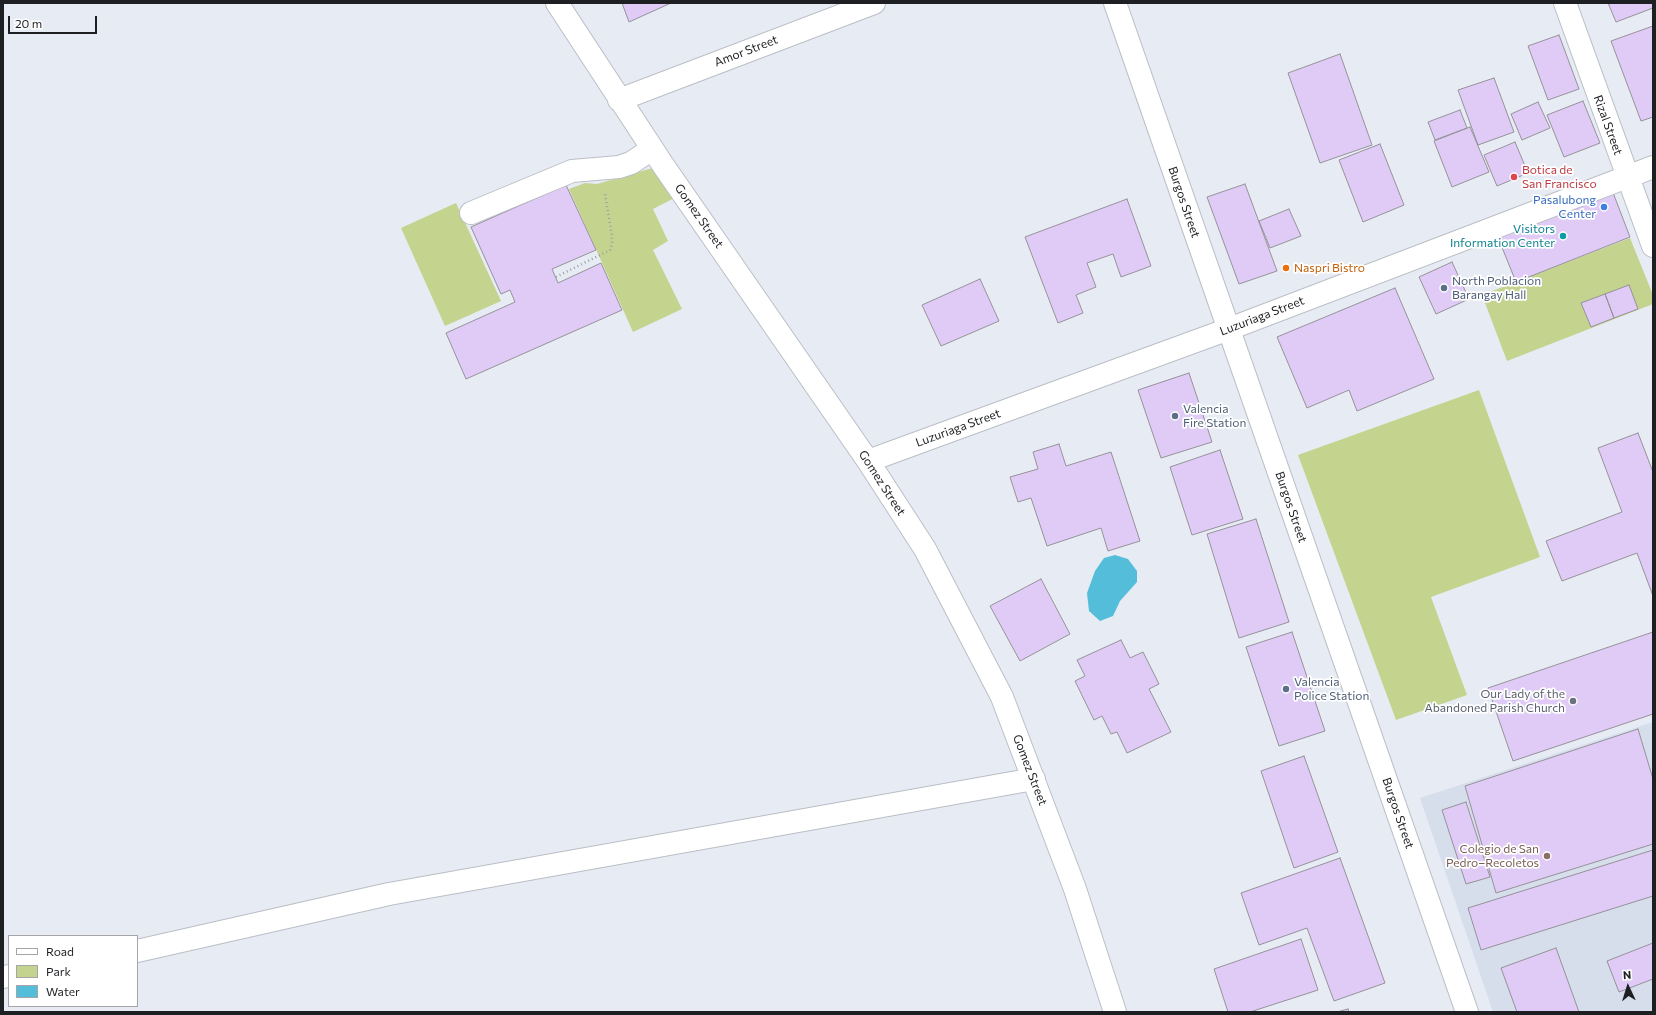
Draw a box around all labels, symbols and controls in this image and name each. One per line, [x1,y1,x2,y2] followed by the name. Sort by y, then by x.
[10,8,99,34] scale bar
[15,16,42,30] text: 20 m
[712,32,780,70] street label: Amor Street
[1591,93,1625,157] street label: Rizal Street
[1522,163,1597,191] place label: Botica de San Francisco
[1165,165,1203,239] street label: Burgos Street
[1509,172,1519,182] marker: Botica de San Francisco
[672,181,726,251] street label: Gomez Street
[1533,193,1596,221] place label: Pasalubong Center
[1599,202,1609,212] marker: Pasalubong Center
[1450,222,1555,250] place label: Visitors Information Center
[1558,231,1568,241] marker: Visitors Information Center
[1294,261,1365,275] place label: Naspri Bistro
[1281,263,1291,273] marker: Naspri Bistro
[1452,274,1541,302] place label: North Poblacion Barangay Hall
[1439,283,1449,293] marker: North Poblacion Barangay Hall
[1218,293,1306,339] street label: Luzuriaga Street
[1183,402,1246,430] place label: Valencia Fire Station
[914,406,1002,450] street label: Luzuriaga Street
[1170,411,1180,421] marker: Valencia Fire Station
[856,448,908,518] street label: Gomez Street
[1272,470,1310,544] street label: Burgos Street
[1294,675,1369,703] place label: Valencia Police Station
[1281,684,1291,694] marker: Valencia Police Station
[1424,687,1565,715] place label: Our Lady of the Abandoned Parish Church
[1568,696,1578,706] marker: Our Lady of the Abandoned Parish Church
[1010,732,1050,808] street label: Gomez Street
[1379,776,1417,850] street label: Burgos Street
[1446,842,1539,870] place label: Colegio de San Pedro–Recoletos
[1542,851,1552,861] marker: Colegio de San Pedro–Recoletos
[8,935,138,1007] legend
[46,944,74,958] text: Road
[46,964,71,978] text: Park
[1608,967,1648,1007] north arrow
[1623,968,1632,981] text: N
[46,984,80,998] text: Water

